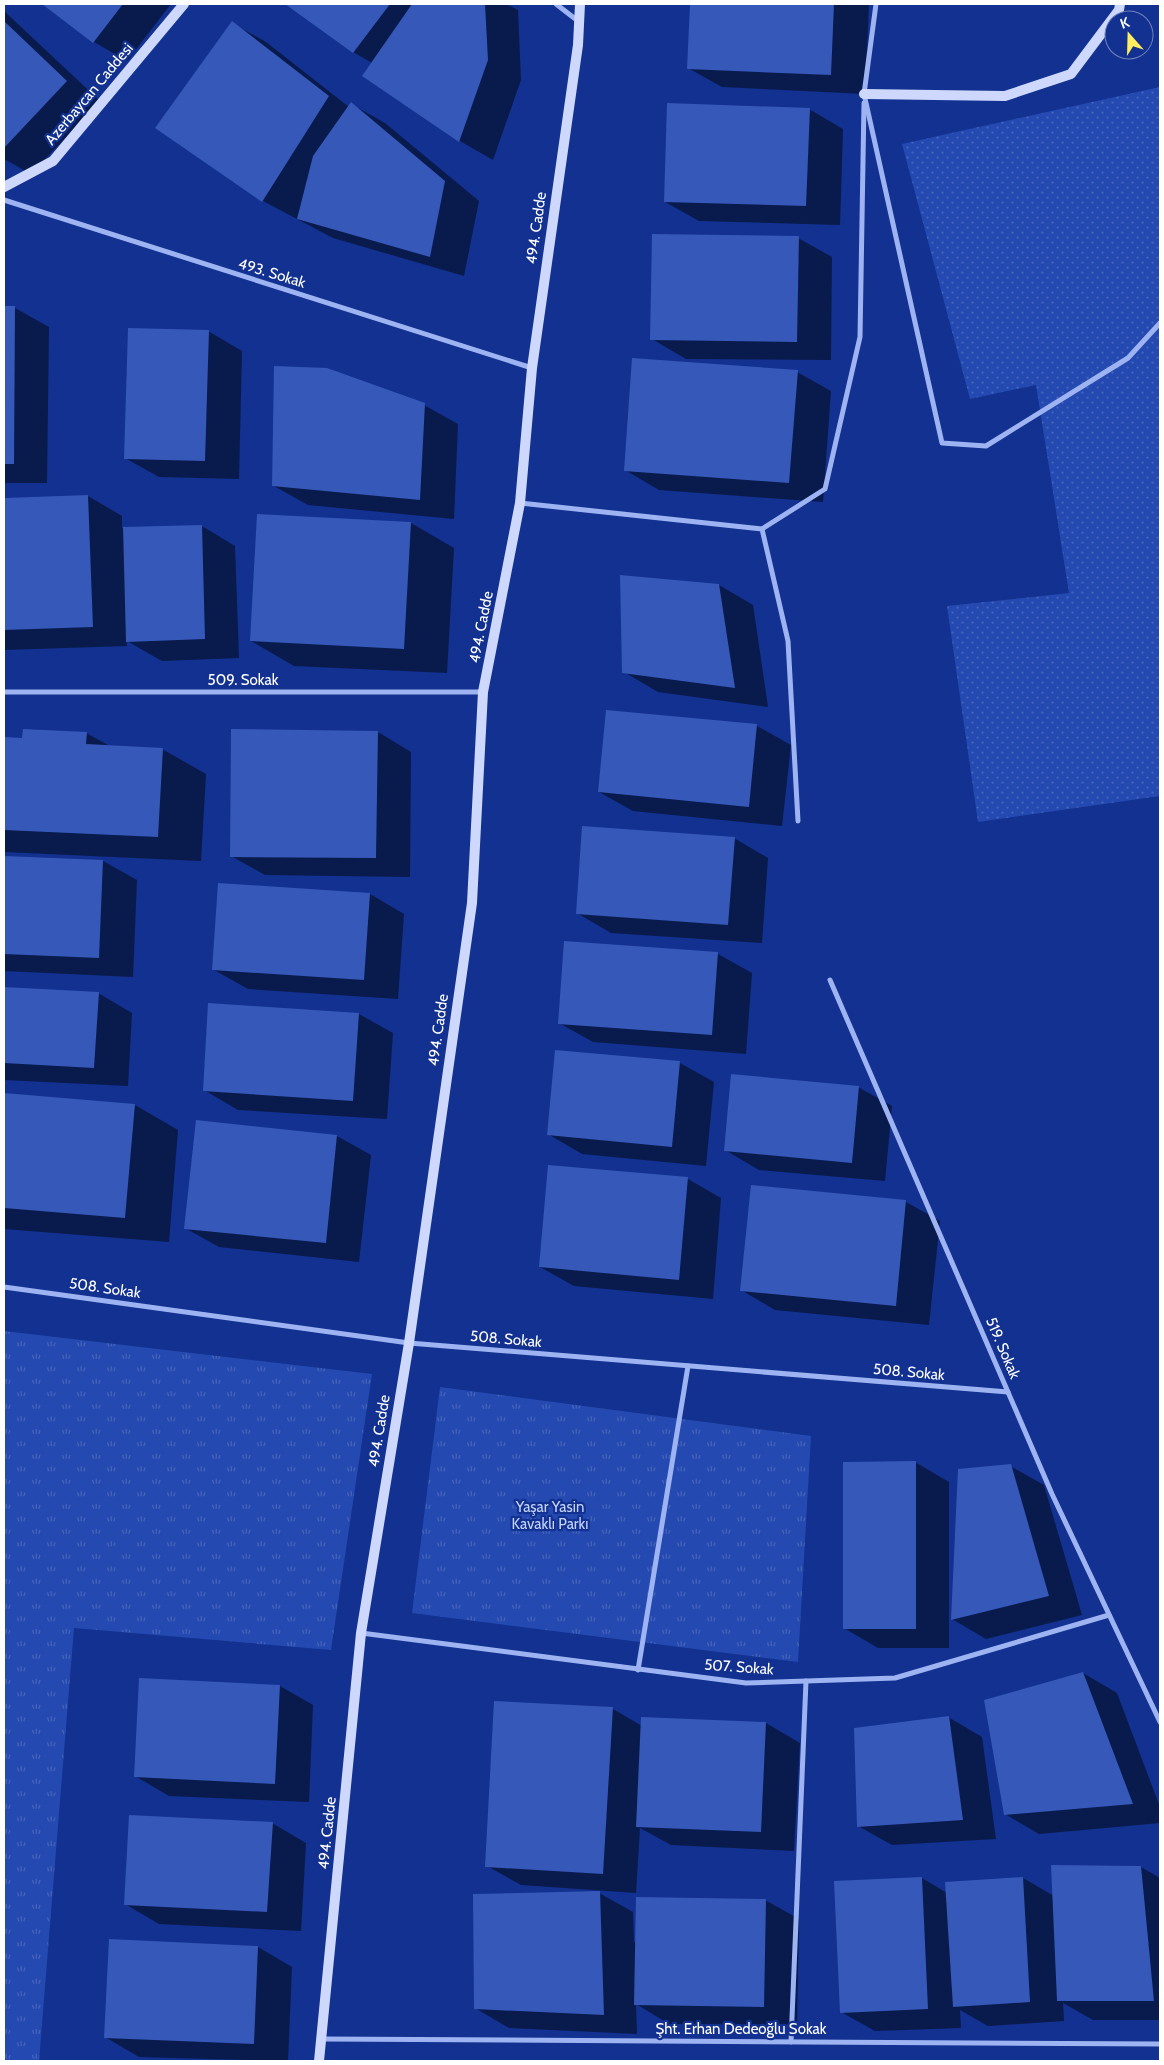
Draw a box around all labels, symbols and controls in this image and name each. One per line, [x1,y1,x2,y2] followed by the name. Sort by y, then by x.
[1104,10,1154,60] north arrow
[1117,13,1132,33] text: K
[41,40,137,148] street label: Azerbaycan Caddesi
[522,190,550,265] street label: 494. Cadde
[236,254,308,292] street label: 493. Sokak
[465,589,497,665] street label: 494. Cadde
[208,671,279,689] street label: 509. Sokak
[424,992,452,1067] street label: 494. Cadde
[68,1274,142,1302] street label: 508. Sokak
[982,1314,1024,1382] street label: 519. Sokak
[469,1327,543,1351] street label: 508. Sokak
[872,1360,946,1384] street label: 508. Sokak
[364,1393,394,1468] street label: 494. Cadde
[512,1498,588,1533] park label: Yaşar Yasin Kavaklı Parkı
[704,1656,775,1678] street label: 507. Sokak
[314,1795,340,1870] street label: 494. Cadde
[656,2020,827,2038] street label: Şht. Erhan Dedeoğlu Sokak

